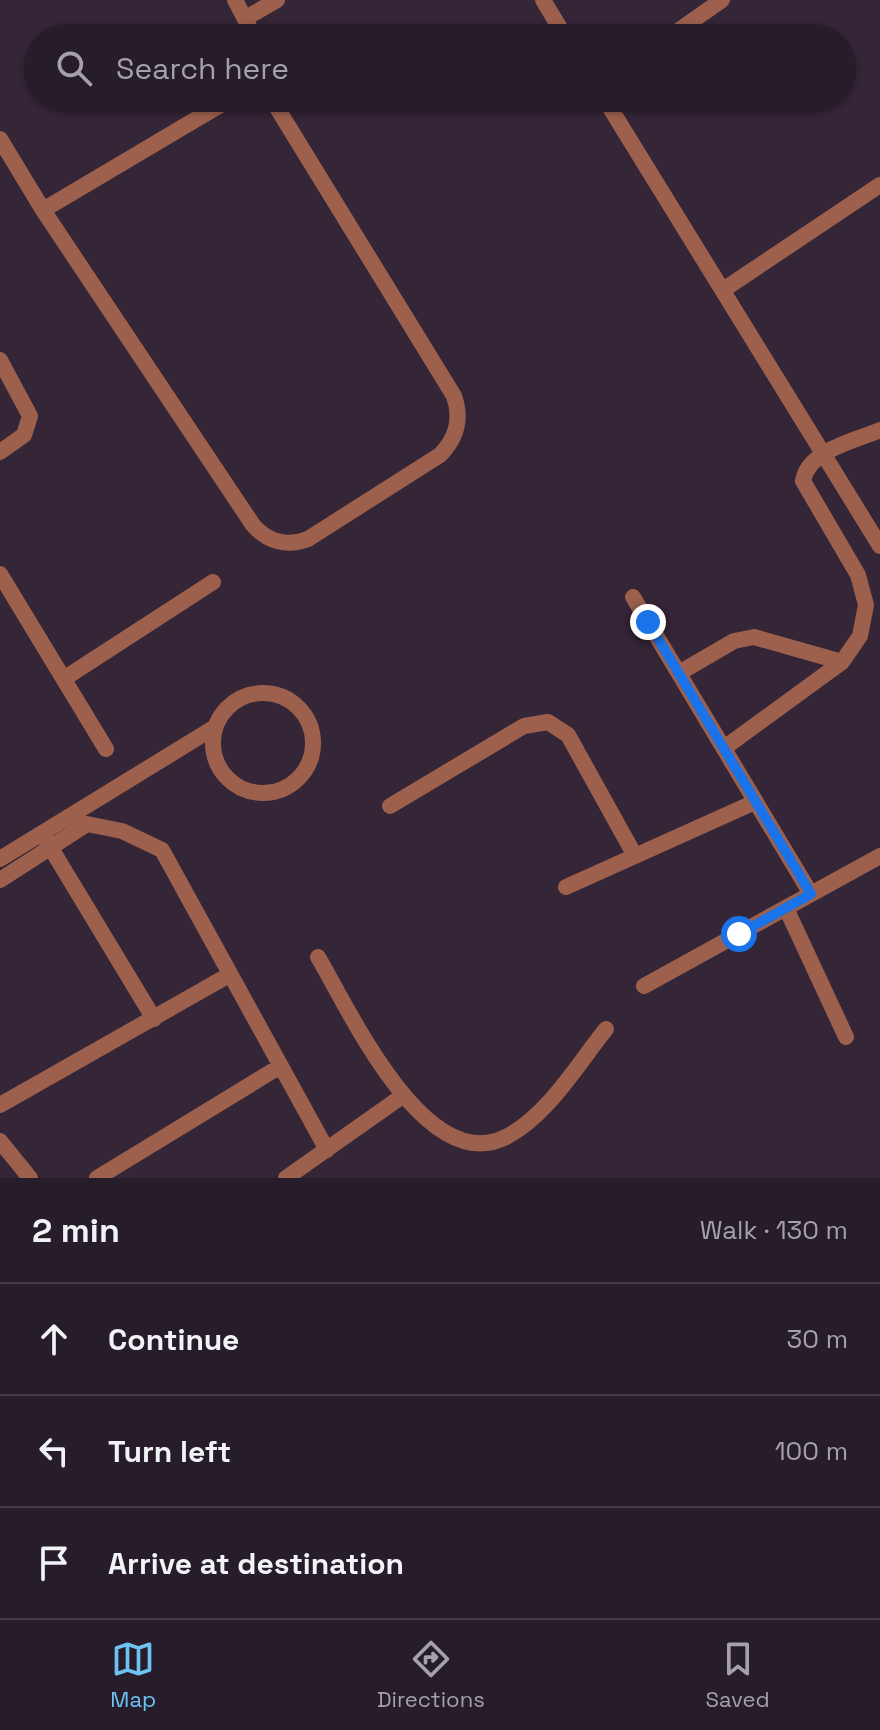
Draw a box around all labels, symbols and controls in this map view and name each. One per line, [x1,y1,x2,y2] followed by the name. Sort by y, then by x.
[24,24,856,112] search box
[52,46,96,90] icon: search
[116,49,289,88] text: Search here
[630,604,666,640] route end
[721,916,757,952] route start
[32,1209,120,1252] text: 2 min
[700,1213,848,1247] text: Walk · 130 m
[32,1317,76,1361] icon: ahead
[108,1320,239,1359] text: Continue
[787,1322,848,1356] text: 30 m
[32,1429,76,1473] icon: left
[108,1432,231,1471] text: Turn left
[775,1434,848,1468] text: 100 m
[32,1541,76,1585] icon: arrive
[108,1544,404,1583] text: Arrive at destination
[110,1637,156,1713] tab: Map
[377,1637,485,1713] tab: Directions
[705,1637,770,1713] tab: Saved

